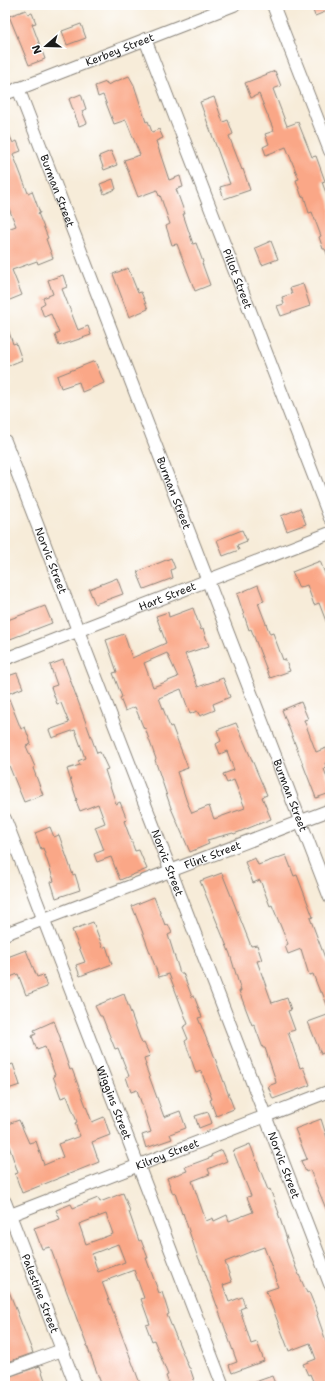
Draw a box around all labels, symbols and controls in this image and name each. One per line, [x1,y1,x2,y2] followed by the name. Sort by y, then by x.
[26,26,66,66] north arrow
[83,29,156,70] street label: Kerbey Street
[28,42,46,56] text: N
[37,152,78,229] street label: Burman Street
[219,246,256,311] street label: Pillot Street
[153,454,195,532] street label: Burman Street
[31,525,71,596] street label: Norvic Street
[136,578,198,614] street label: Hart Street
[270,757,311,834] street label: Burman Street
[148,827,187,898] street label: Norvic Street
[182,837,243,873] street label: Flint Street
[93,1064,135,1142] street label: Wiggins Street
[264,1129,304,1201] street label: Norvic Street
[133,1135,201,1173] street label: Kilroy Street
[18,1252,62,1335] street label: Palestine Street

